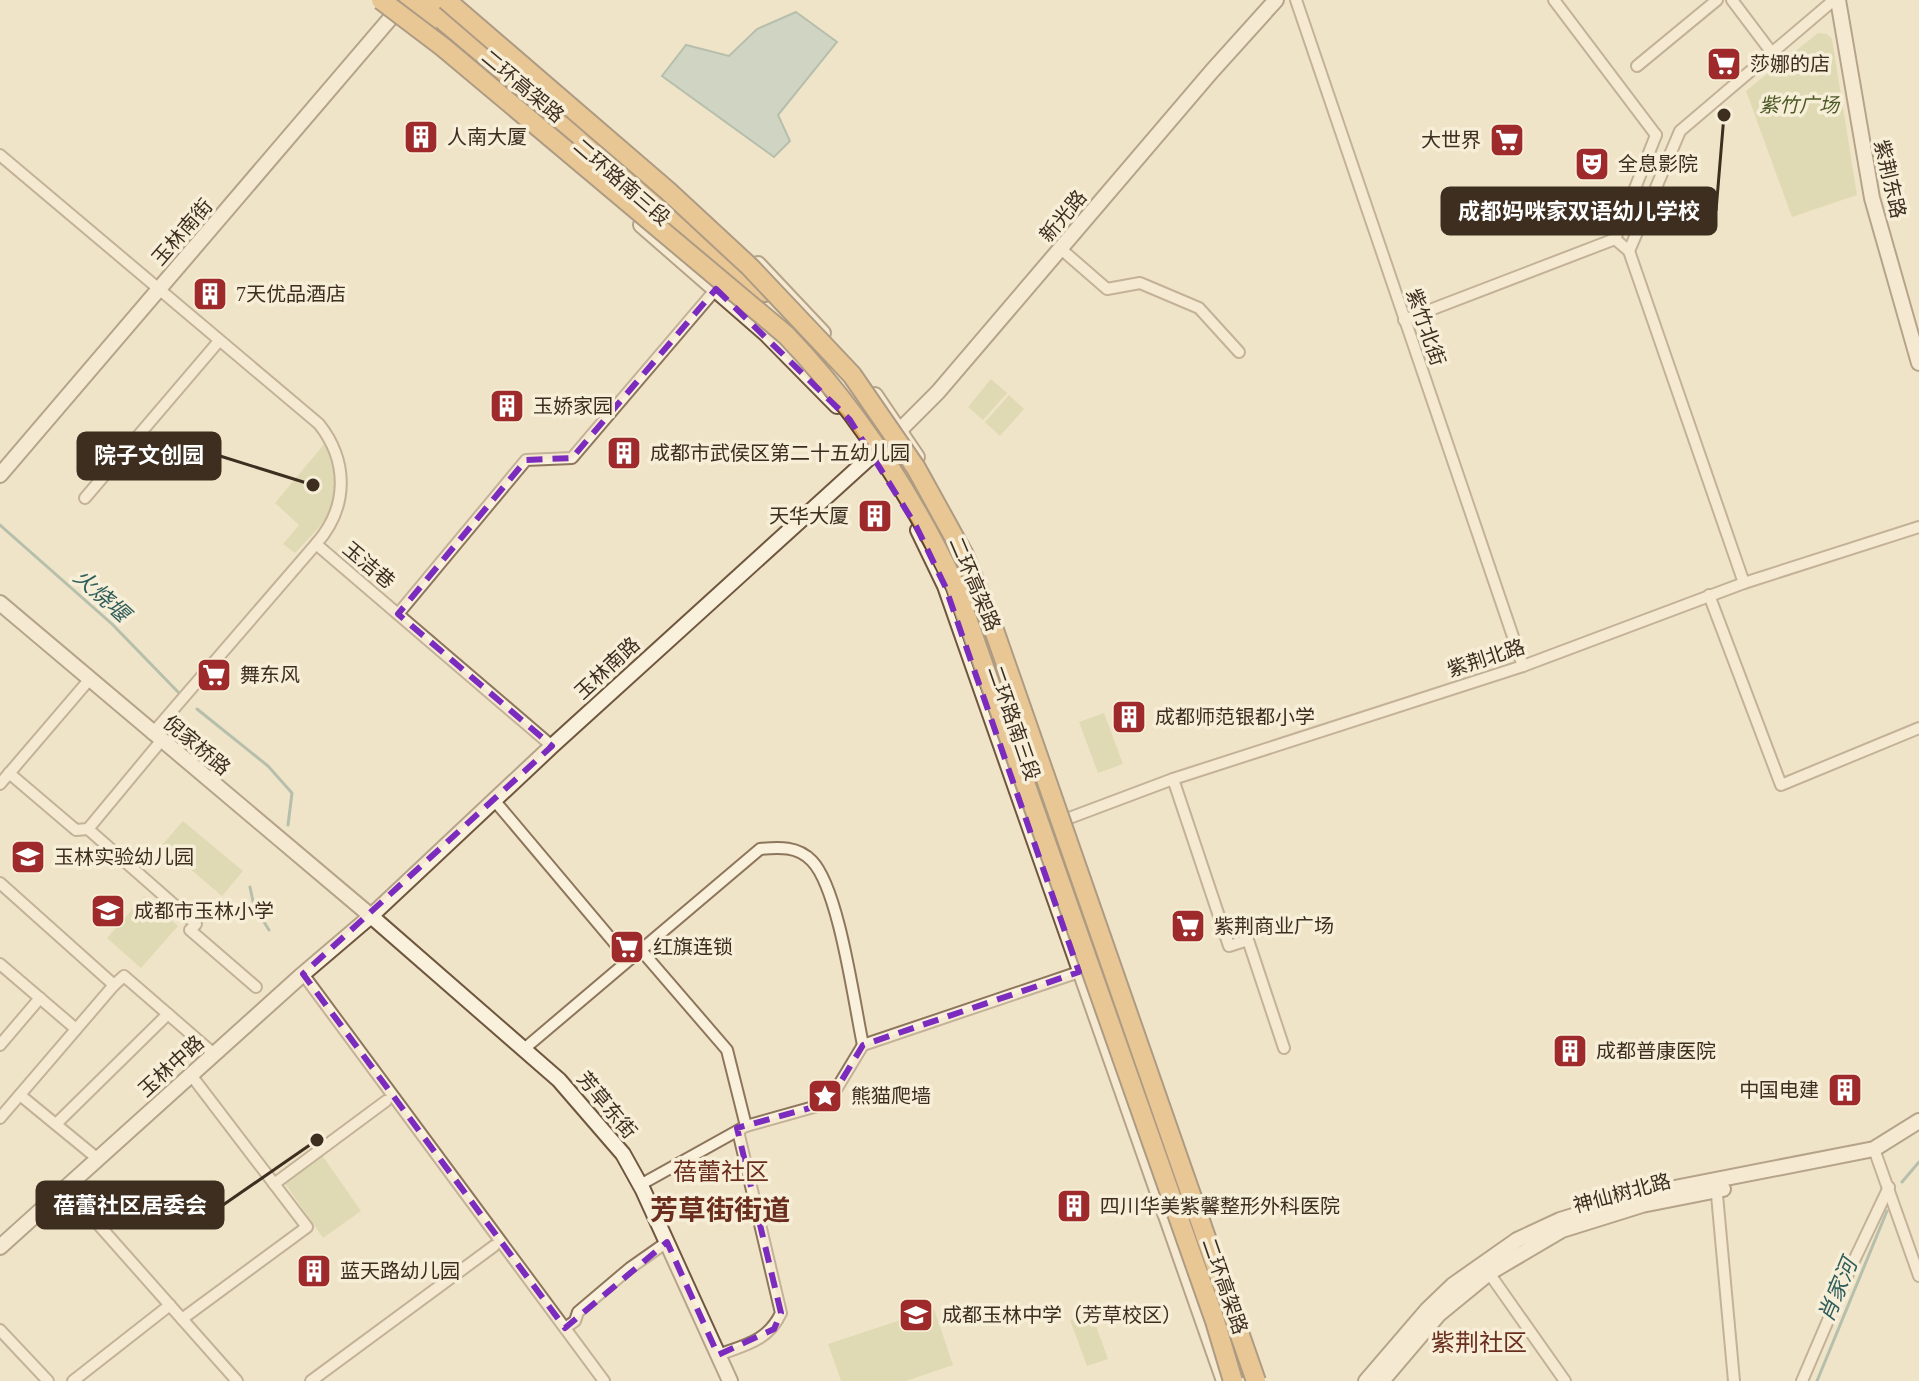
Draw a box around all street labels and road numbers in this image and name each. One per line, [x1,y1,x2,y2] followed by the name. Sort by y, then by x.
[478,45,568,127] street label: 二环高架路
[570,134,674,230] street label: 二环路南三段
[1870,138,1910,220] street label: 紫荆东路
[1035,186,1091,246] street label: 新光路
[147,195,217,269] street label: 玉林南街
[1403,286,1449,368] street label: 紫竹北街
[945,534,1005,634] street label: 二环高架路
[339,537,399,593] street label: 玉洁巷
[570,633,644,703] street label: 玉林南路
[1445,635,1527,681] street label: 紫荆北路
[984,663,1044,783] street label: 二环路南三段
[159,711,235,779] street label: 倪家桥路
[134,1031,208,1101] street label: 玉林中路
[573,1067,641,1143] street label: 芳草东街
[1571,1169,1673,1217] street label: 神仙树北路
[1198,1235,1252,1337] street label: 二环高架路

